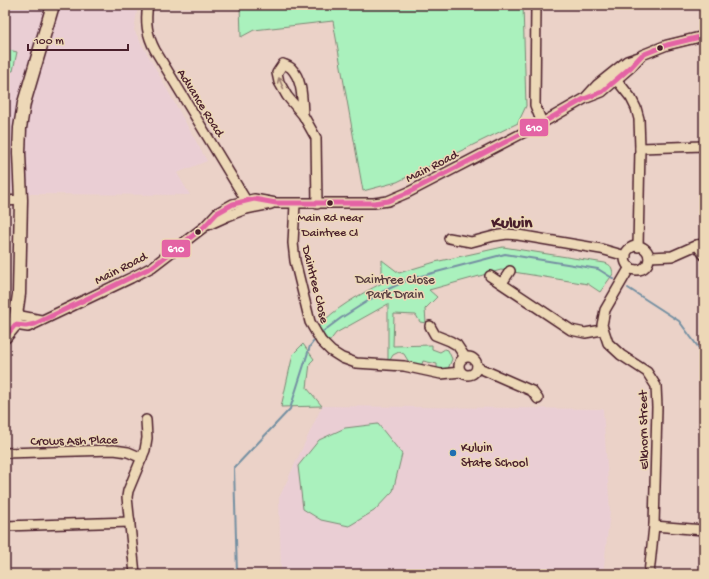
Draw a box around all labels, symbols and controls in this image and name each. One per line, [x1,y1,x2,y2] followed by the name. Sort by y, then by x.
[28,26,128,52] scale bar
[33,35,64,49] text: 100 m
[655,43,665,53] unlabelled marker
[173,67,227,141] street label: Advance Road
[276,77,284,89] one-way arrow
[519,118,549,137] line badge: 610
[526,123,543,135] text: 610
[403,147,462,187] street label: Main Road
[325,198,335,208] marker: Main Rd near Daintree Cl
[297,212,364,241] place label: Main Rd near Daintree Cl
[491,214,533,234] district label: Kuluin
[193,227,203,237] unlabelled marker
[161,239,191,258] line badge: 610
[297,243,332,325] street label: Daintree Close
[168,244,185,256] text: 610
[92,249,151,289] street label: Main Road
[354,273,435,303] park label: Daintree Close Park Drain
[636,389,653,470] street label: Elkhorn Street
[30,433,118,450] street label: Crows Ash Place
[461,441,529,471] place label: Kuluin State School
[448,448,458,458] marker: Kuluin State School

